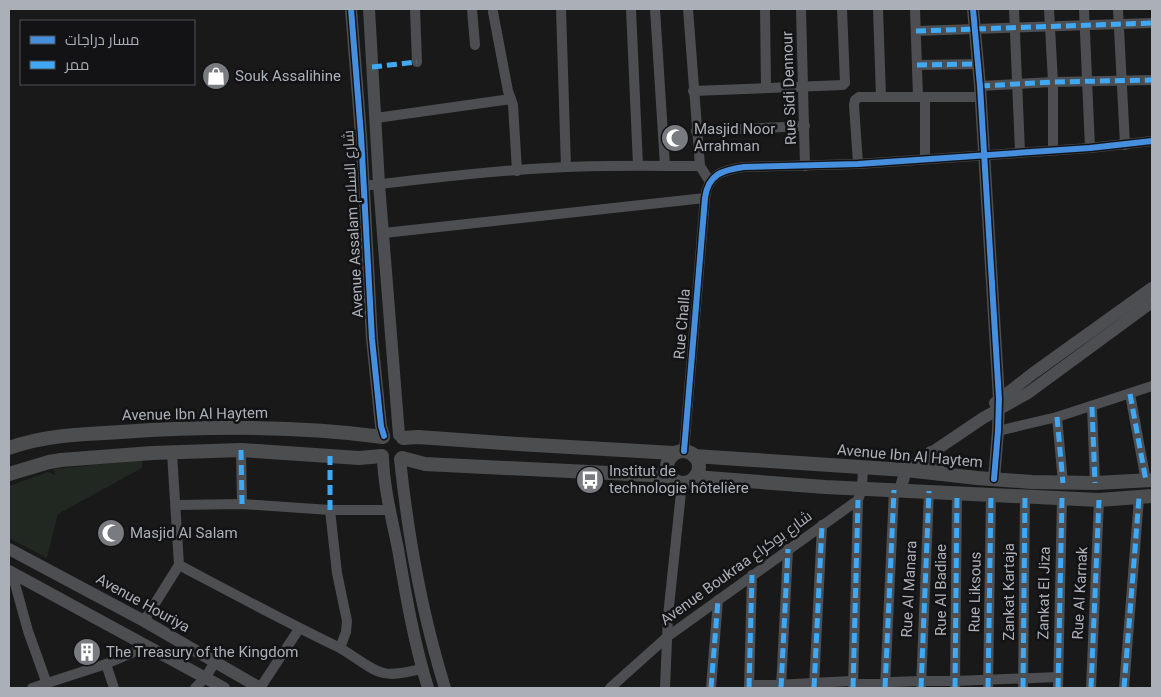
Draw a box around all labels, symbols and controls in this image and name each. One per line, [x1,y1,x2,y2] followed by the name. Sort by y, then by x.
[20,20,195,85] legend
[65,31,139,49] text: مسار دراجات
[778,31,800,145] street label: Rue Sidi Dennour
[64,56,89,74] text: ممر
[201,61,231,91] shop icon: Souk Assalihine
[235,67,341,85] place label: Souk Assalihine
[694,120,775,155] place label: Masjid Noor Arrahman
[660,123,690,153] mosque icon: Masjid Noor Arrahman
[339,129,369,318] street label: Avenue Assalam شارع السلام
[670,288,694,360] street label: Rue Challa
[122,404,268,424] street label: Avenue Ibn Al Haytem
[836,441,984,471] street label: Avenue Ibn Al Haytem
[609,462,749,497] place label: Institut de technologie hôtelière
[575,465,605,495] bus stop icon: Institut de technologie hôtelière
[657,507,817,631] street label: Avenue Boukraa شارع بوكراع
[96,518,126,548] mosque icon: Masjid Al Salam
[130,524,238,542] place label: Masjid Al Salam
[897,540,921,638] street label: Rue Al Manara
[1000,543,1018,641] street label: Zankat Kartaja
[932,544,950,636] street label: Rue Al Badiae
[1034,546,1054,640] street label: Zankat El Jiza
[1069,546,1091,640] street label: Rue Al Karnak
[965,551,985,633] street label: Rue Liksous
[93,570,193,636] street label: Avenue Houriya
[72,637,102,667] building icon: The Treasury of the Kingdom
[106,643,298,661] place label: The Treasury of the Kingdom

